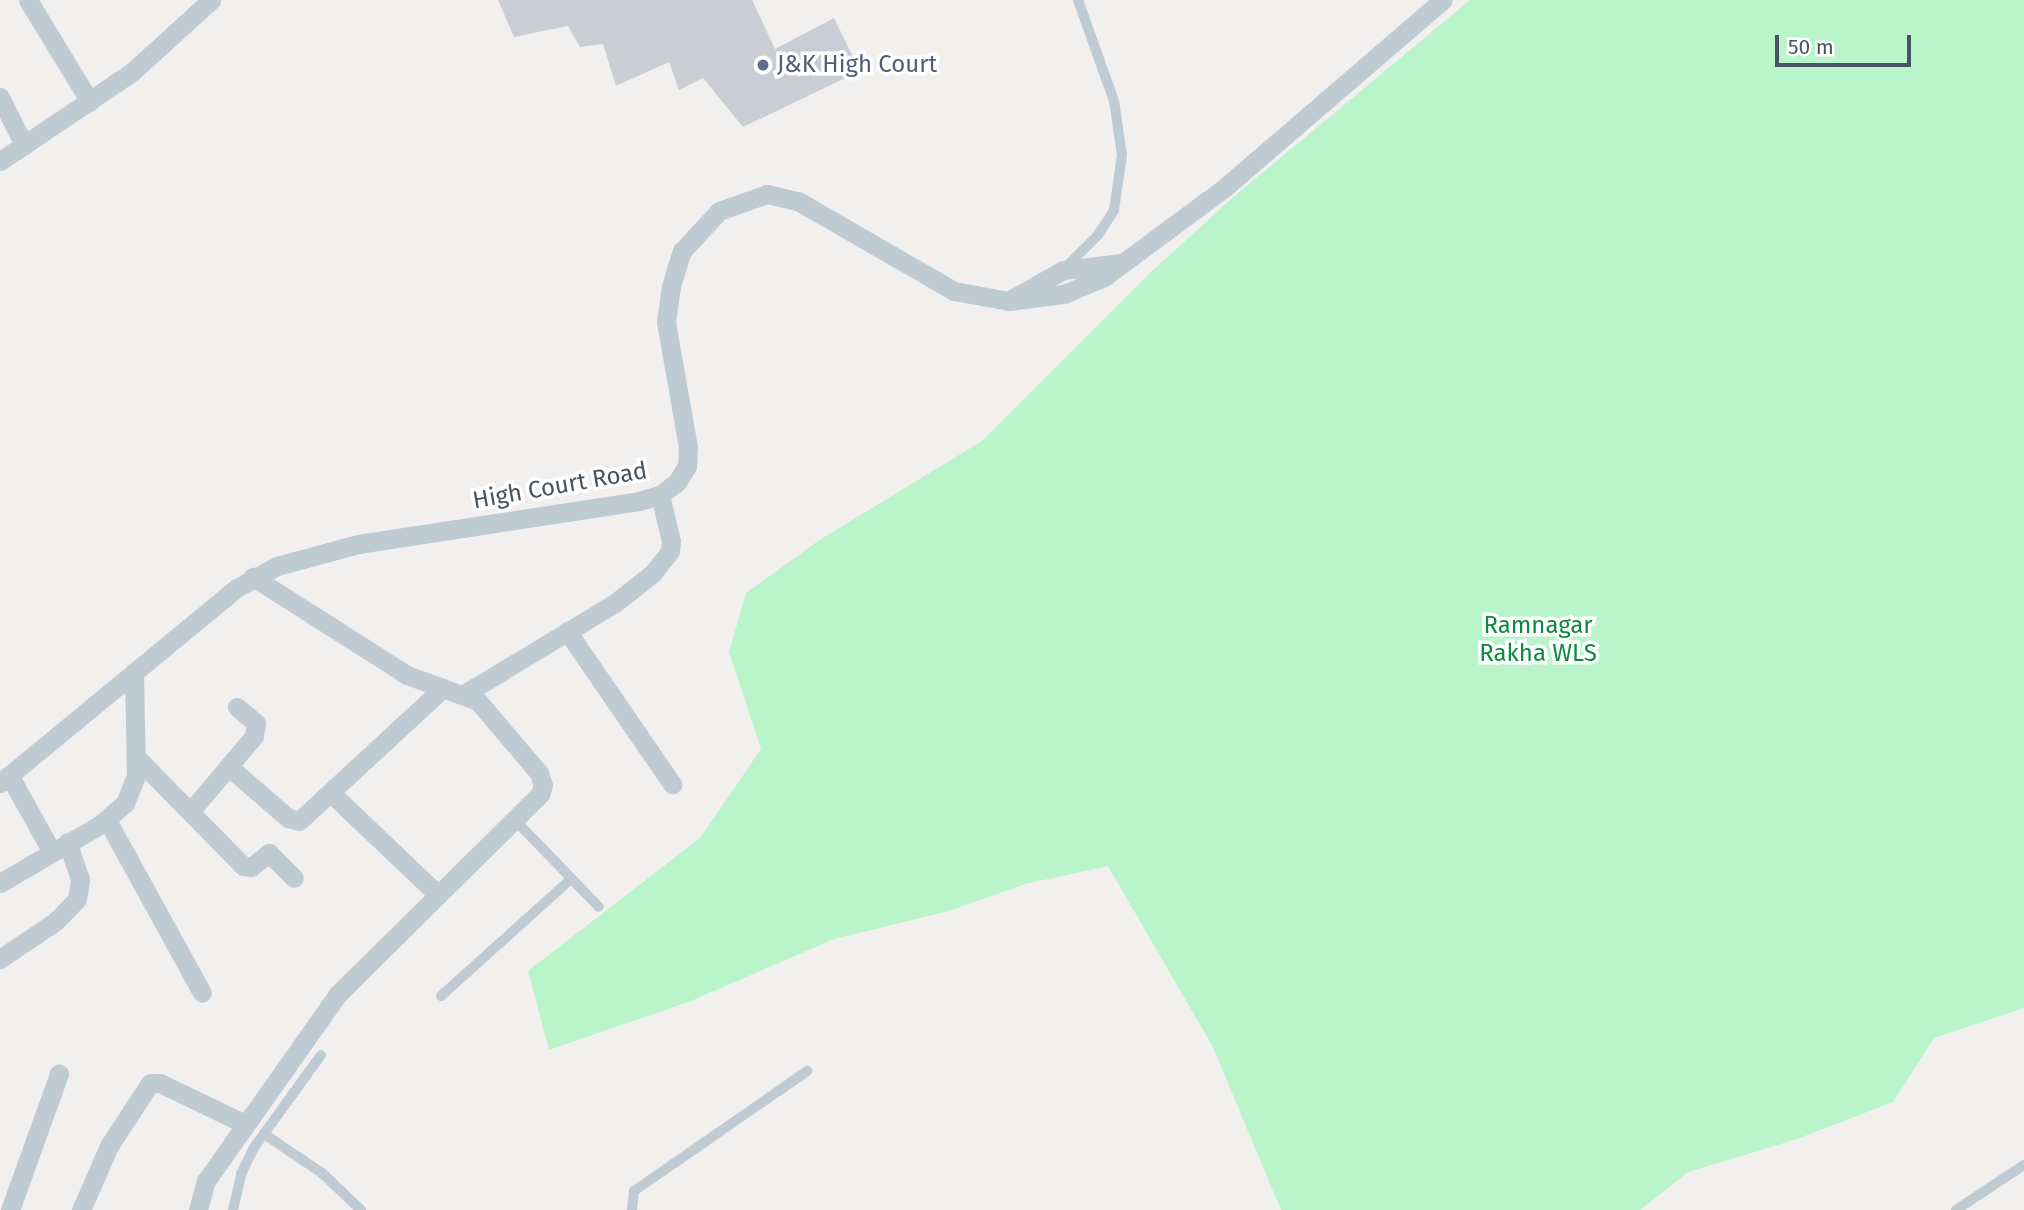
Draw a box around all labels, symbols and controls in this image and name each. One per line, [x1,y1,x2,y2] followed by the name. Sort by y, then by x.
[1779,21,1916,65] scale bar
[1788,34,1834,60] text: 50 m
[777,51,937,79] place label: J&K High Court
[755,57,771,73] marker: J&K High Court
[471,456,649,516] street label: High Court Road
[1479,612,1597,668] park label: Ramnagar Rakha WLS

